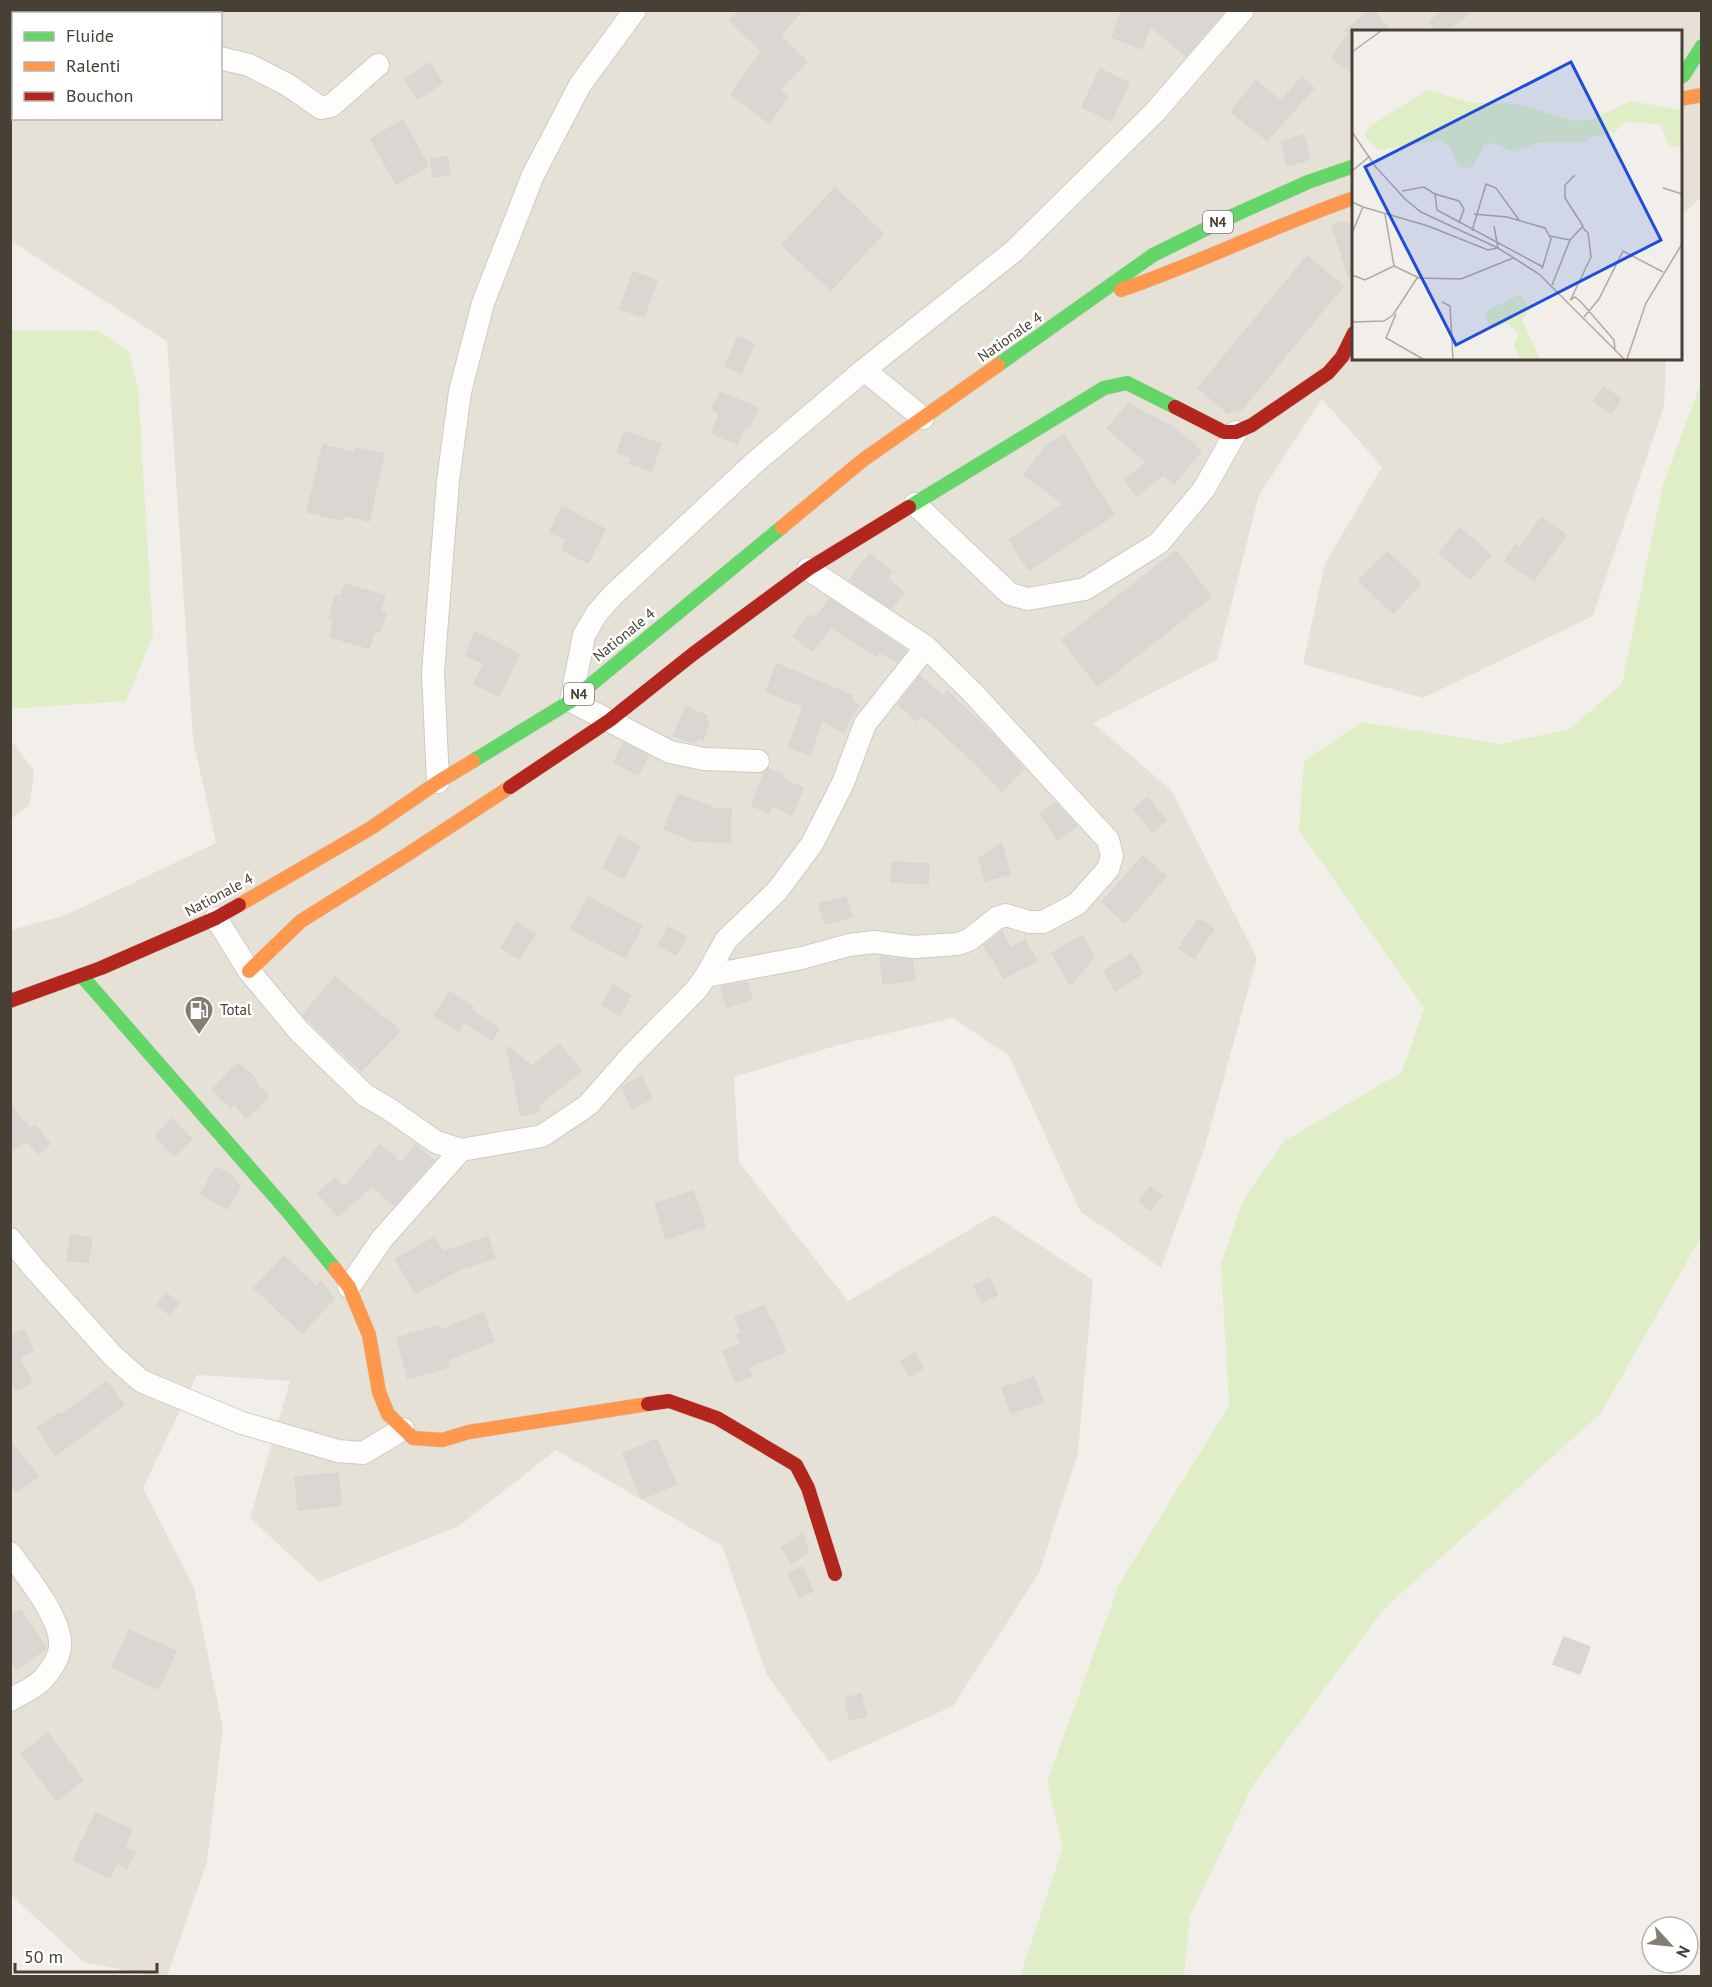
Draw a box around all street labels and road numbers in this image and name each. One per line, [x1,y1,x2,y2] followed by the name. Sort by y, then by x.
[1203,211,1233,233] road number: N4
[974,307,1046,366] street label: Nationale 4
[589,604,659,665] street label: Nationale 4
[564,683,594,705] road number: N4
[181,869,256,920] street label: Nationale 4

